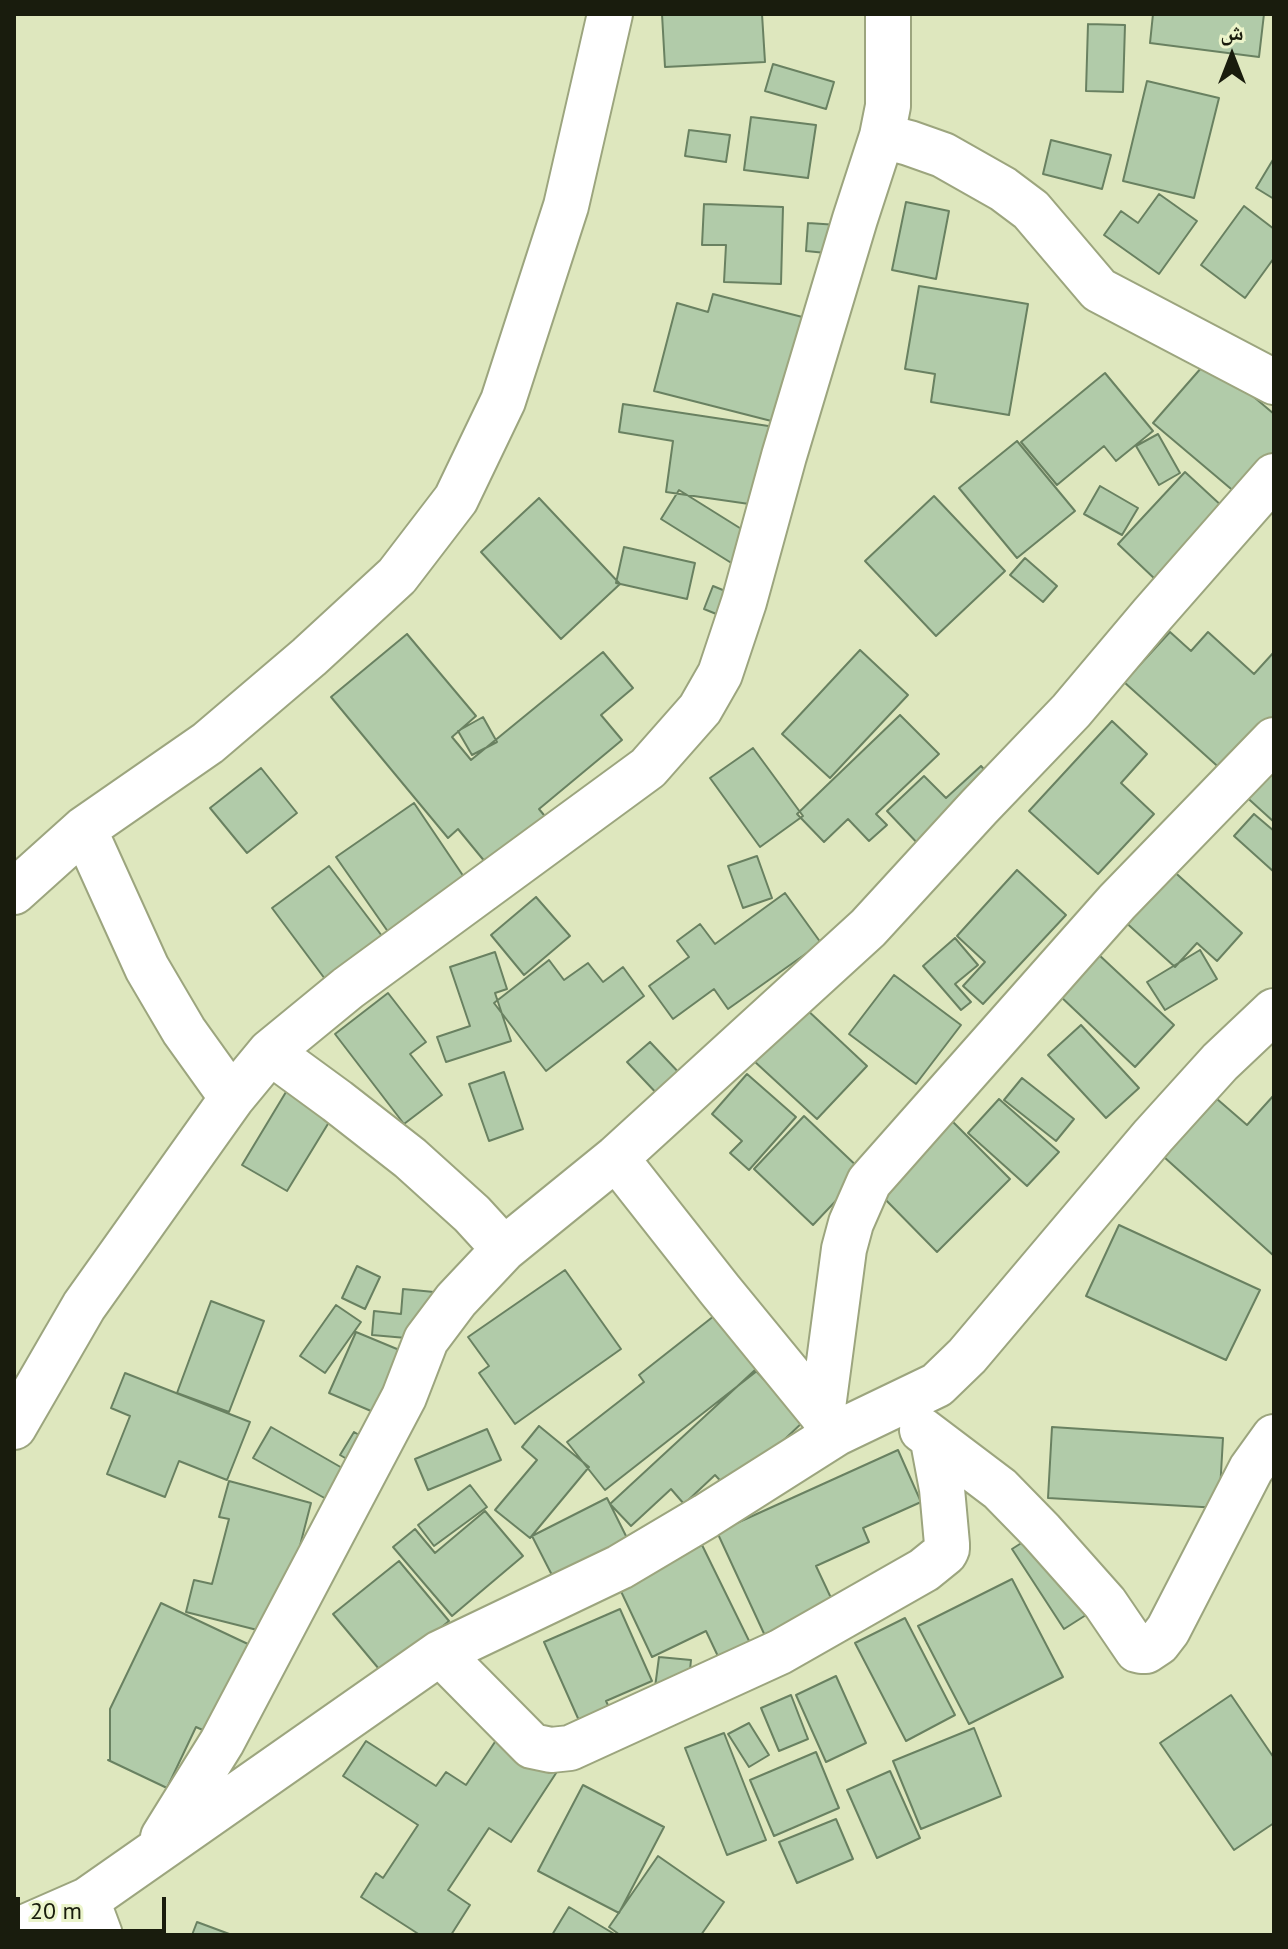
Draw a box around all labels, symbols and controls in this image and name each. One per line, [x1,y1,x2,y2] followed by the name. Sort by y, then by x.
[1192,16,1272,96] north arrow
[1220,18,1244,46] text: ش
[20,1881,170,1931] scale bar
[30,1895,82,1926] text: 20 m

